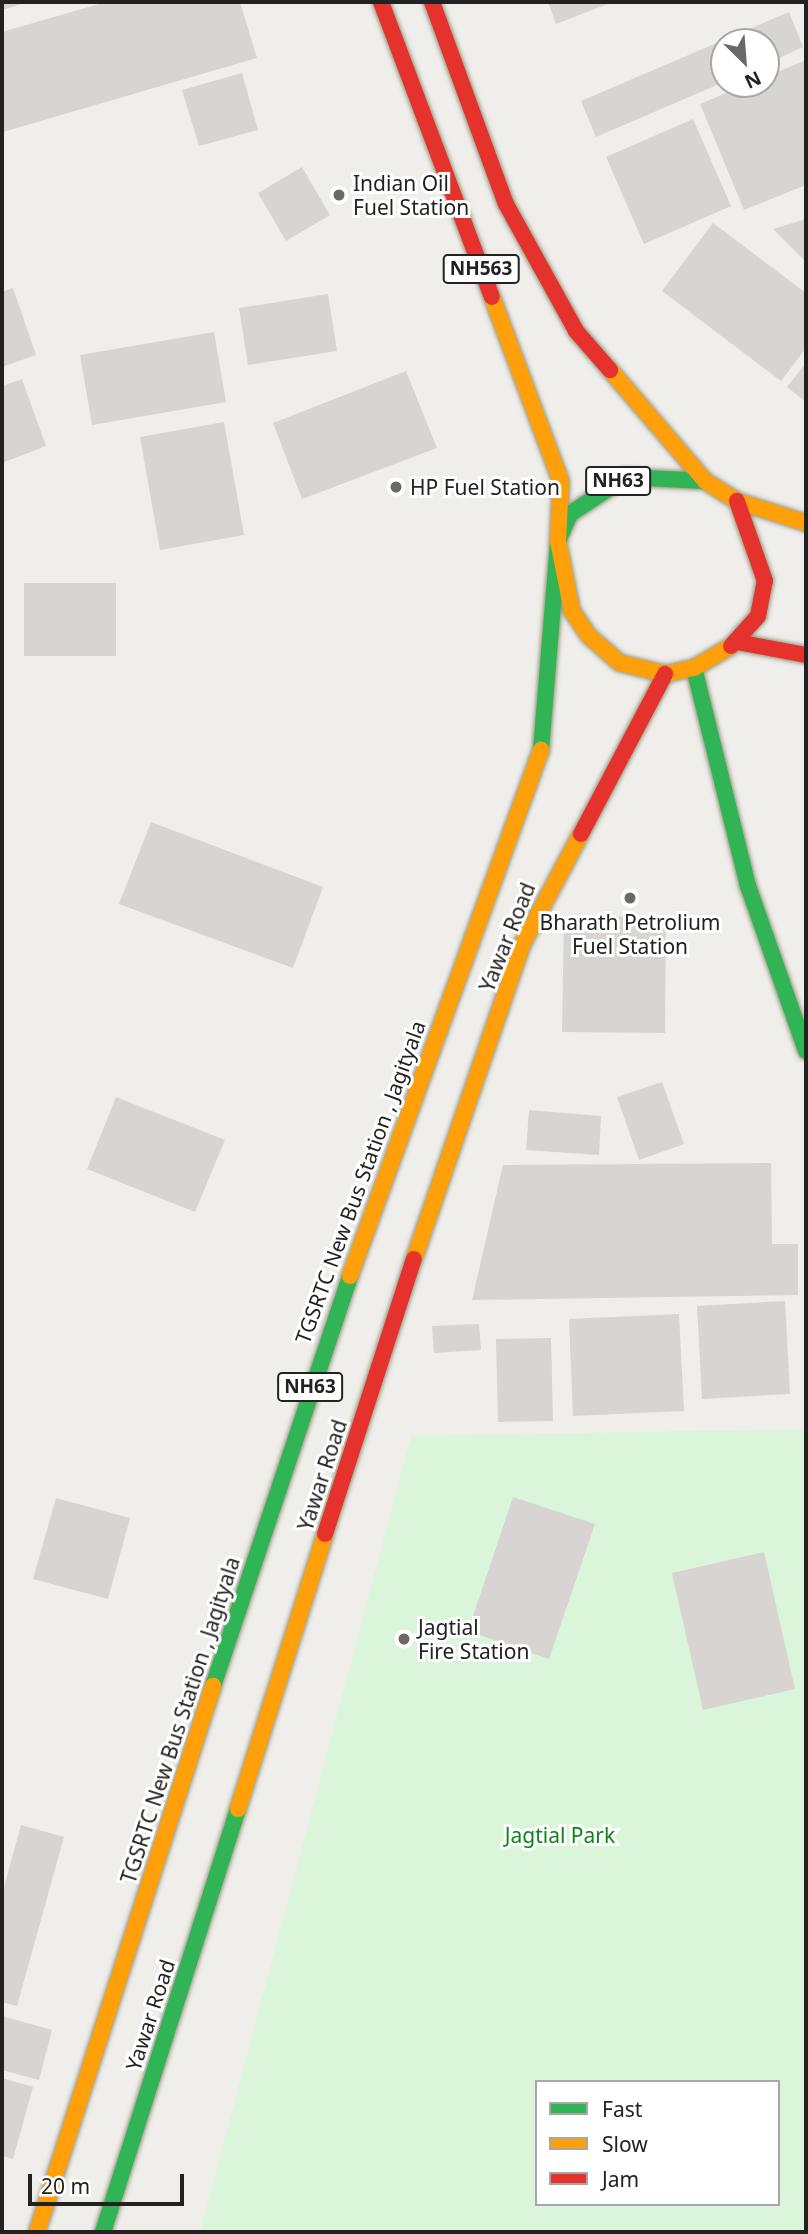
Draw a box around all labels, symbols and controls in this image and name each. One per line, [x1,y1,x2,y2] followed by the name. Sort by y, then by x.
[710,28,780,98] north arrow
[741,65,766,95] text: N
[353,170,469,220] place label: Indian Oil Fuel Station
[331,187,347,203] marker: Indian Oil Fuel Station
[442,254,520,284] road number: NH563
[585,466,651,496] road number: NH63
[410,474,560,500] place label: HP Fuel Station
[388,479,404,495] marker: HP Fuel Station
[474,879,540,995] street label: Yawar Road
[622,890,638,906] marker: Bharath Petrolium Fuel Station
[540,909,720,959] place label: Bharath Petrolium Fuel Station
[290,1017,430,1347] street label: TGSRTC New Bus Station , Jagityala
[277,1372,343,1402] road number: NH63
[292,1416,352,1534] street label: Yawar Road
[115,1554,245,1886] street label: TGSRTC New Bus Station , Jagityala
[418,1614,529,1664] place label: Jagtial Fire Station
[396,1631,412,1647] marker: Jagtial Fire Station
[505,1822,615,1848] park label: Jagtial Park
[120,1956,180,2074] street label: Yawar Road
[535,2080,780,2206] legend
[602,2095,642,2123] text: Fast
[602,2130,648,2158] text: Slow
[32,2160,187,2204] scale bar
[602,2165,639,2193] text: Jam
[41,2172,90,2200] text: 20 m

